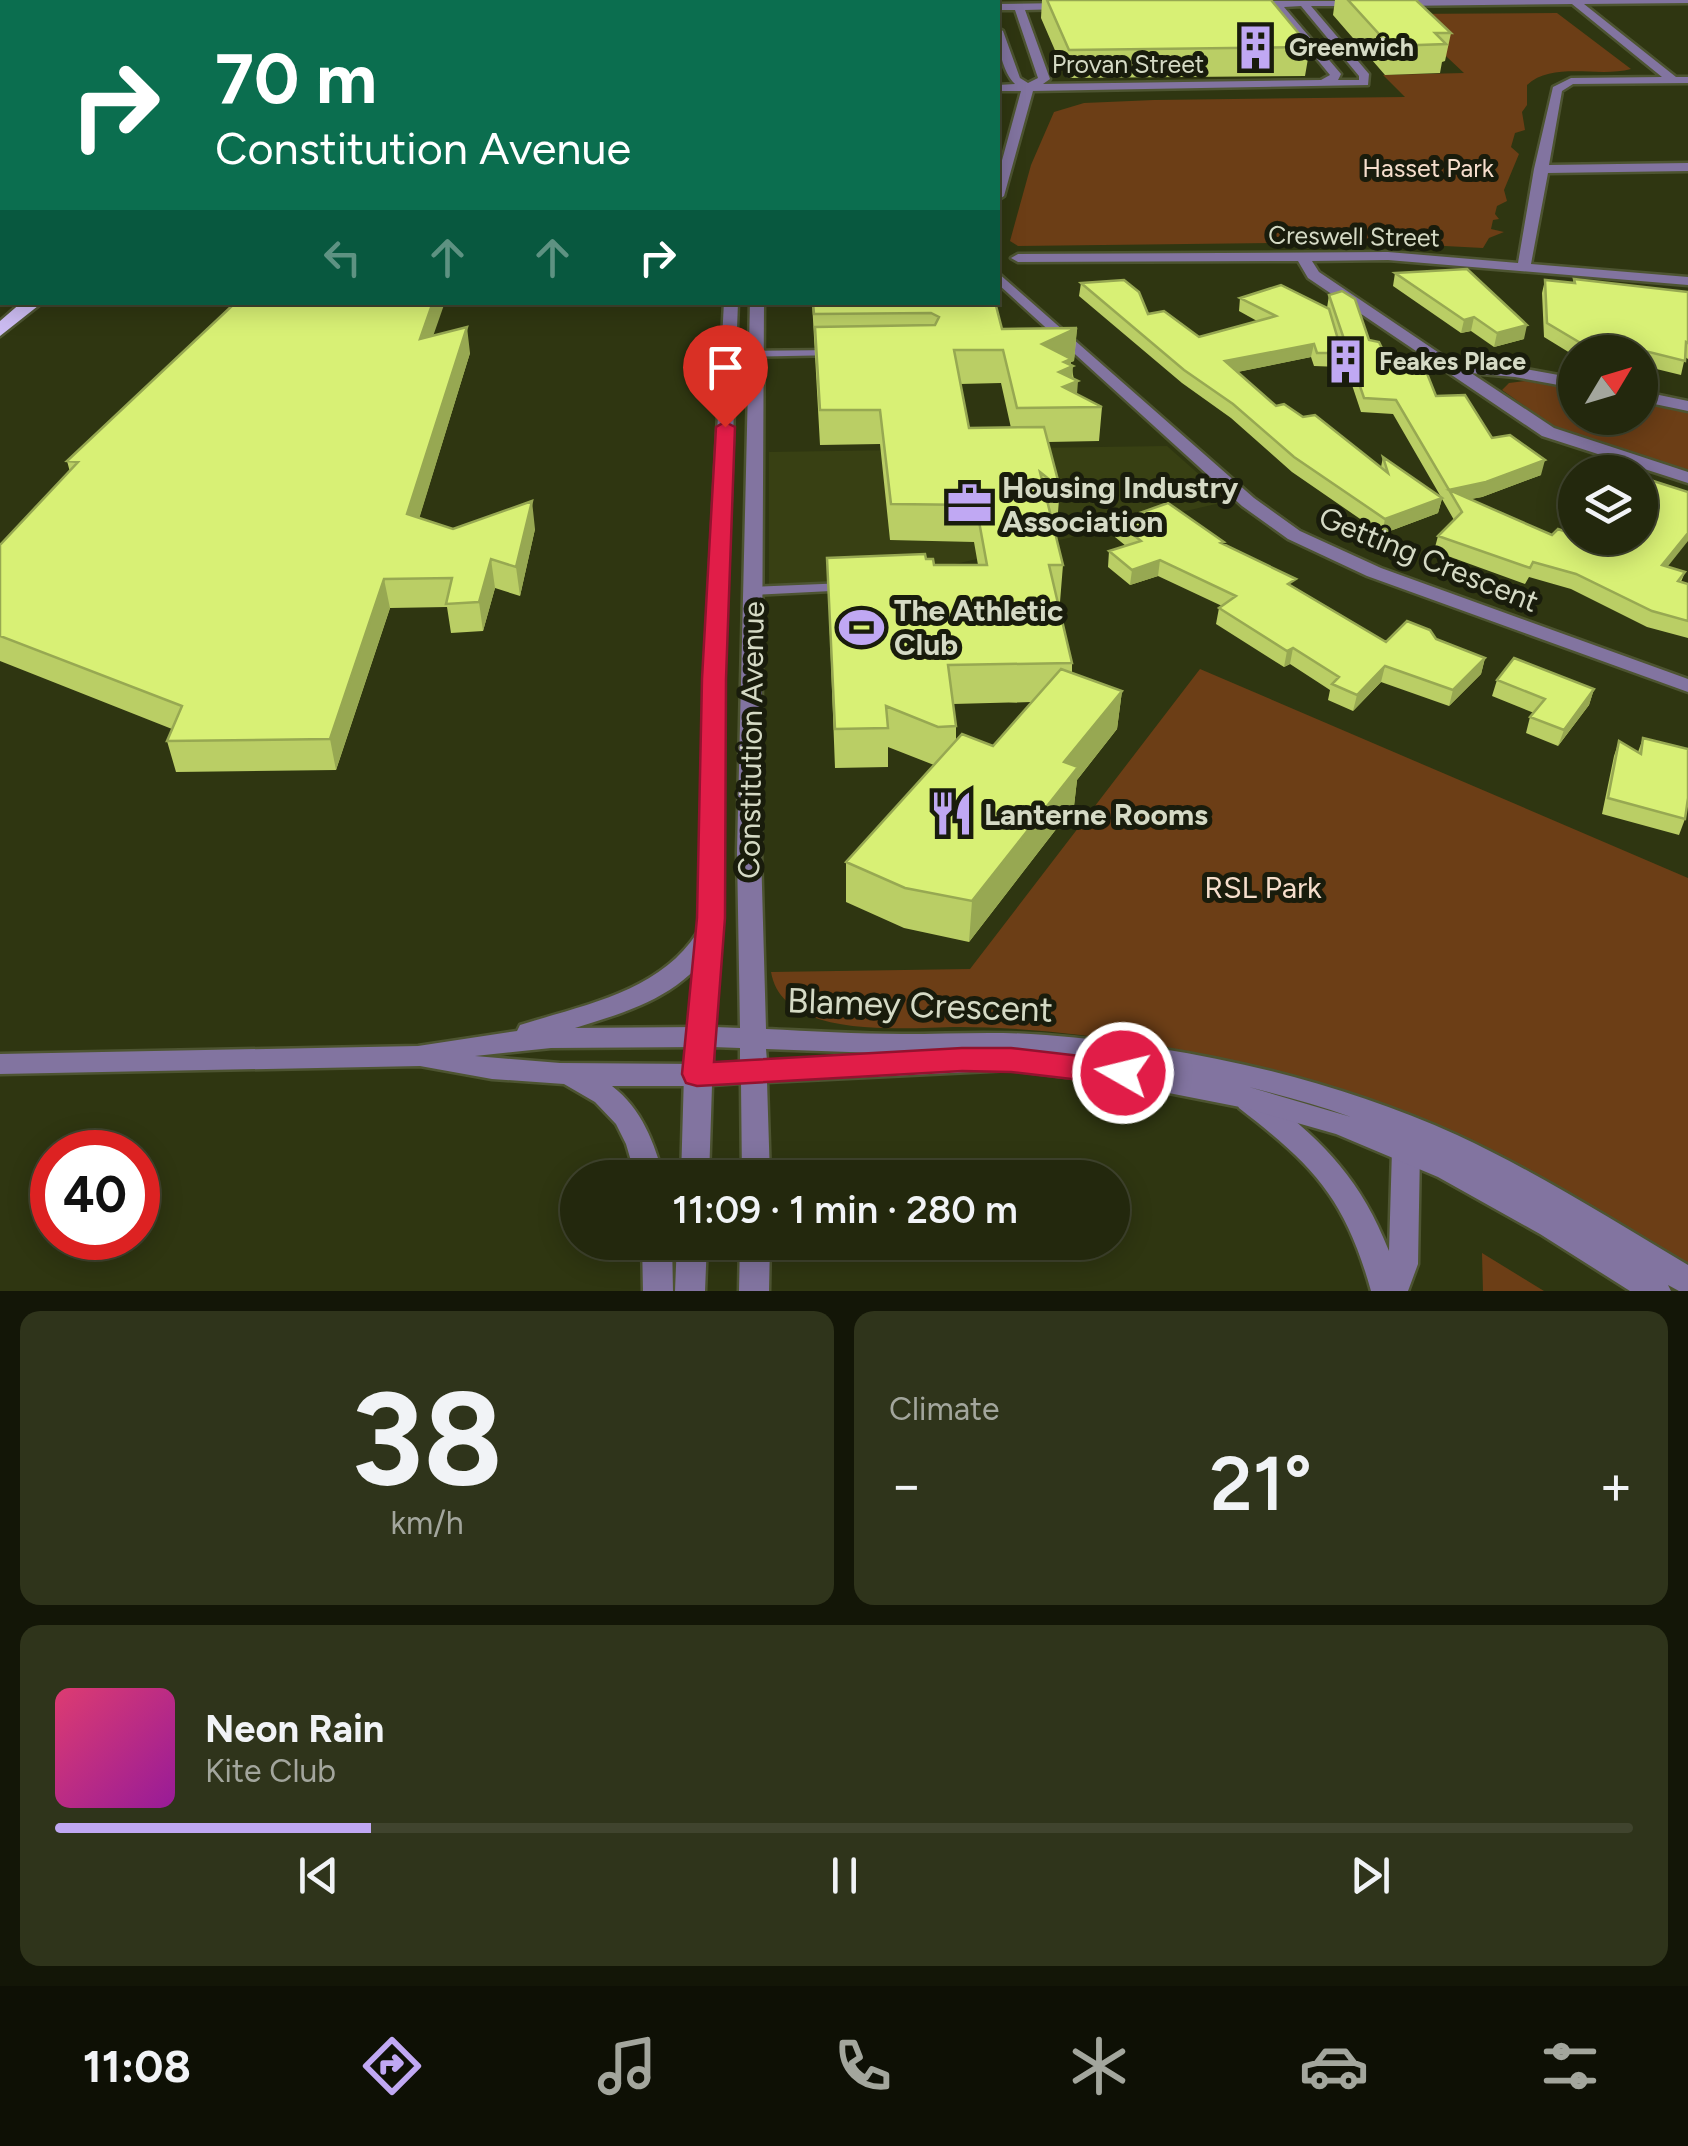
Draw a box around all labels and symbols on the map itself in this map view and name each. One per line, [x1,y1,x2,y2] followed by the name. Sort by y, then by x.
[1232,23,1280,71] building icon: Greenwich
[1289,32,1414,62] place label: Greenwich
[1052,49,1204,79] street label: Provan Street
[1362,153,1495,183] park label: Hasset Park
[1268,220,1440,252] street label: Creswell Street
[683,325,768,428] pin
[1558,335,1658,435] north arrow
[1322,337,1370,385] building icon: Feakes Place
[1379,346,1526,376] place label: Feakes Place
[1002,469,1239,540] place label: Housing Industry Association
[945,480,993,528] office icon: Housing Industry Association
[1314,498,1544,620] street label: Getting Crescent
[894,592,1063,663] place label: The Athletic Club
[730,601,772,879] street label: Constitution Avenue
[837,603,885,651] sports icon: The Athletic Club
[927,790,975,838] restaurant icon: Lanterne Rooms
[984,796,1208,833] place label: Lanterne Rooms
[1204,869,1322,906] park label: RSL Park
[786,979,1054,1031] street label: Blamey Crescent
[1071,1021,1175,1125] position arrow
[30,1130,160,1260] speed limit sign: 40

